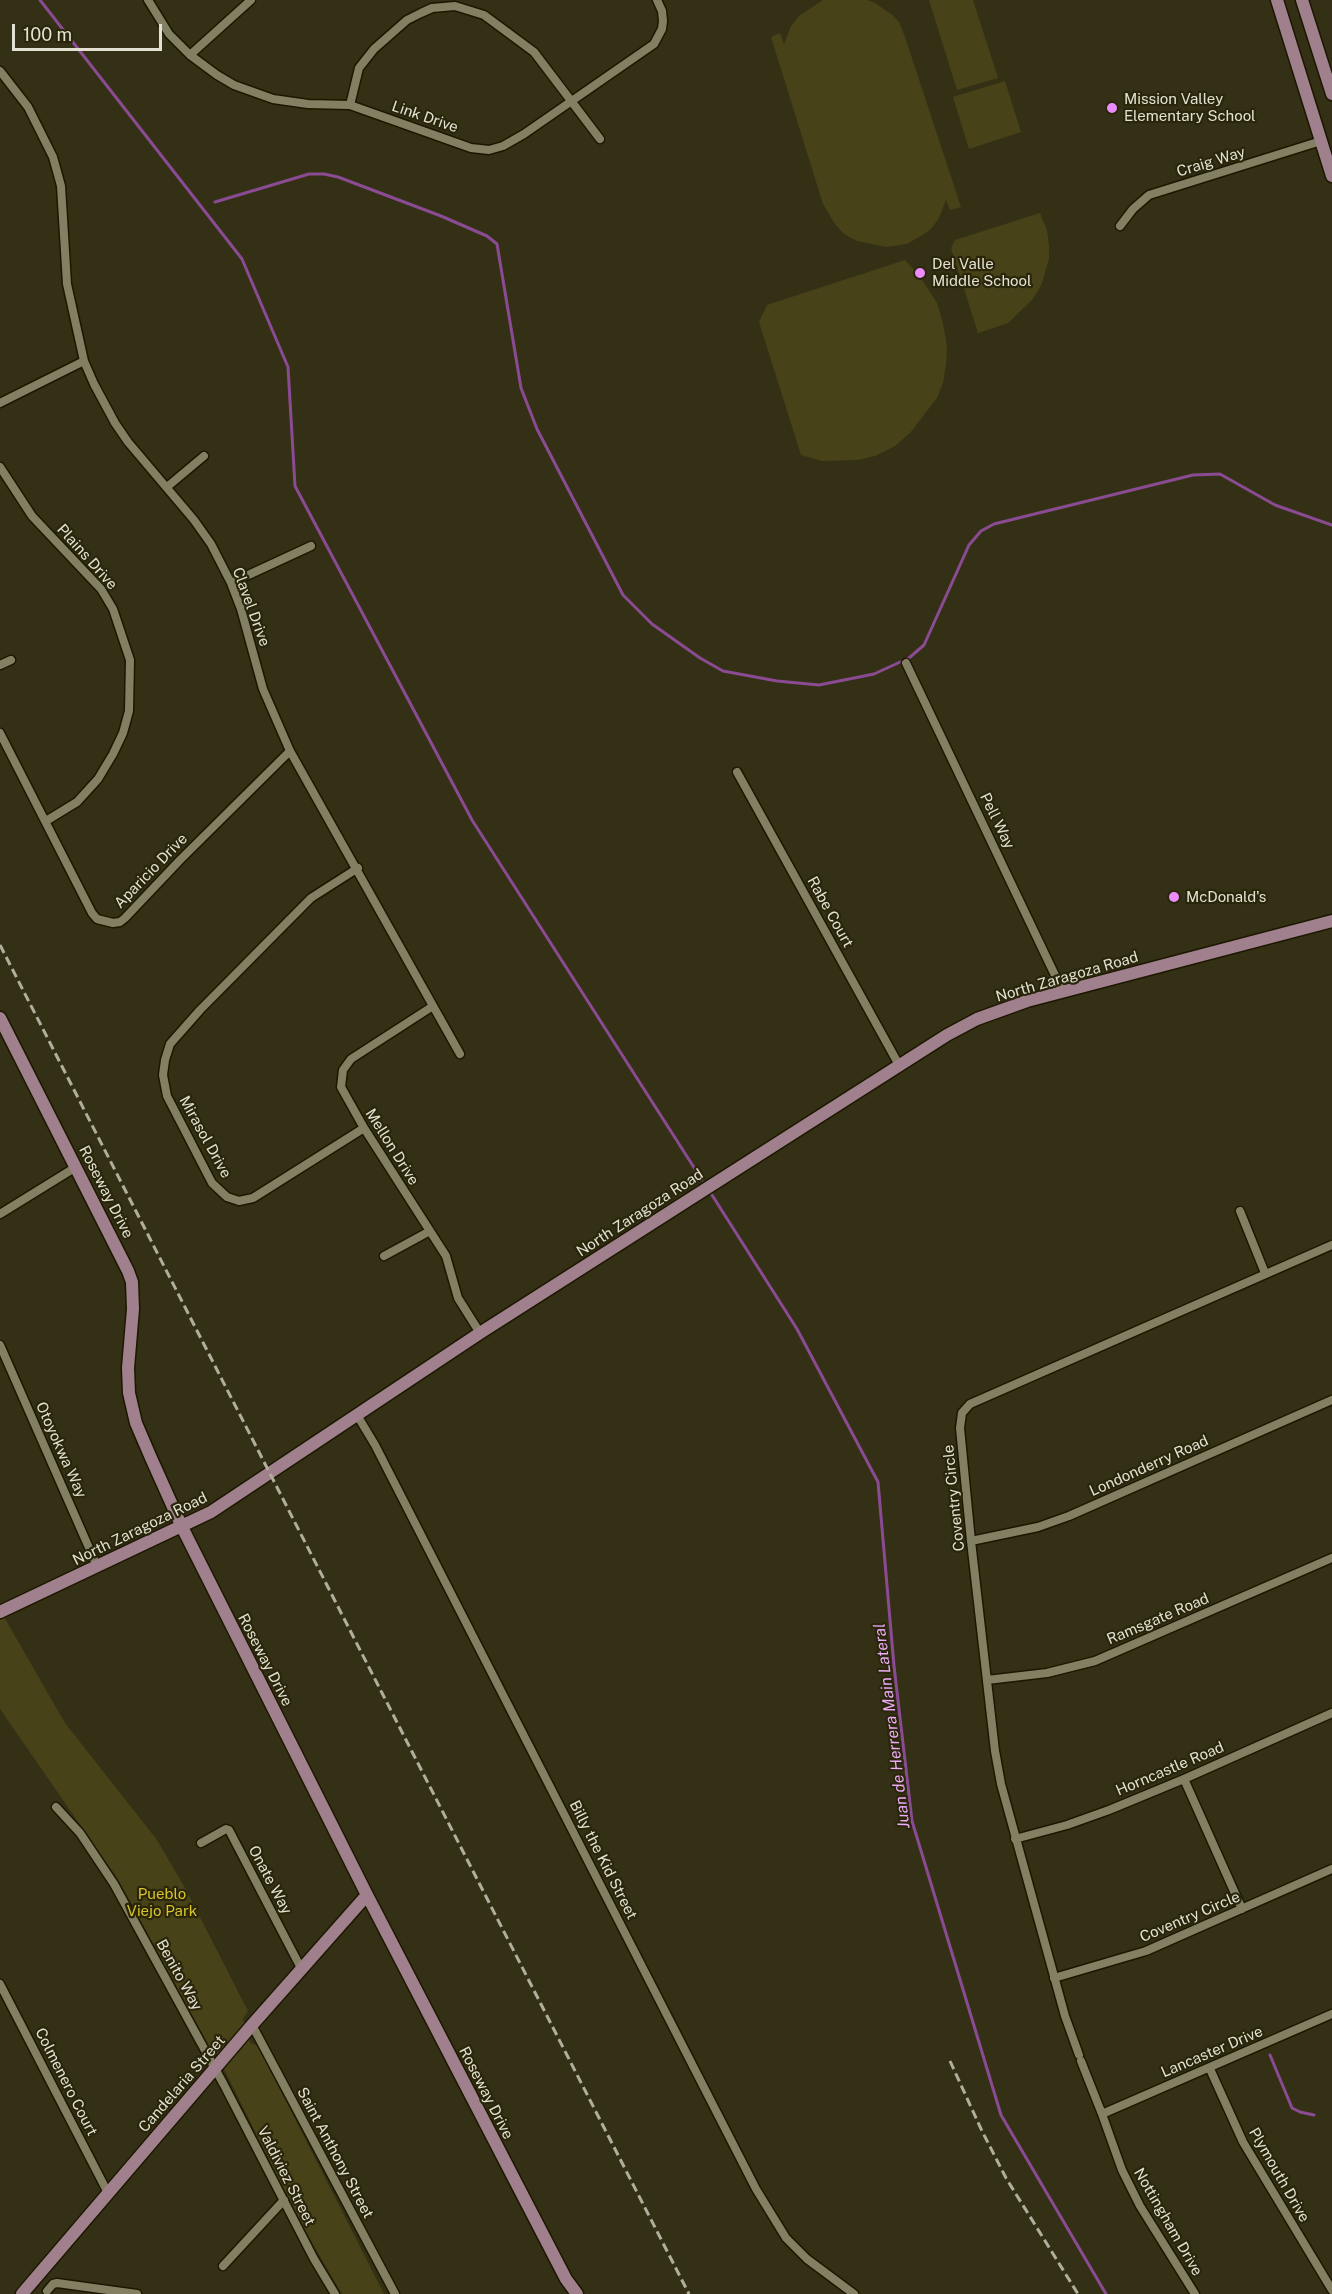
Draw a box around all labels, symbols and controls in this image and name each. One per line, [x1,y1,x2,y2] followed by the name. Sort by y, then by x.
[15,12,165,50] scale bar
[23,24,72,45] text: 100 m
[1124,90,1256,125] place label: Mission Valley Elementary School
[389,97,461,137] street label: Link Drive
[1105,101,1119,115] marker: Mission Valley Elementary School
[1175,143,1247,181] street label: Craig Way
[932,255,1032,290] place label: Del Valle Middle School
[913,266,927,280] marker: Del Valle Middle School
[53,521,121,593] street label: Plains Drive
[228,565,274,649] street label: Clavel Drive
[976,790,1018,852] street label: Pell Way
[111,830,191,912] street label: Aparicio Drive
[803,873,857,951] street label: Rabe Court
[1186,888,1266,906] place label: McDonald's
[1167,890,1181,904] marker: McDonald's
[994,948,1140,1006] street label: North Zaragoza Road
[175,1093,235,1181] street label: Mirasol Drive
[361,1105,423,1189] street label: Mellon Drive
[75,1143,137,1241] street label: Roseway Drive
[573,1165,707,1261] street label: North Zaragoza Road
[32,1399,90,1501] street label: Otoyokwa Way
[1087,1432,1211,1500] street label: Londonderry Road
[939,1444,969,1552] street label: Coventry Circle
[70,1489,210,1569] street label: North Zaragoza Road
[1104,1589,1212,1649] street label: Ramsgate Road
[234,1611,296,1709] street label: Roseway Drive
[870,1622,914,1830] water label: Juan de Herrera Main Lateral
[1113,1738,1227,1800] street label: Horncastle Road
[565,1798,641,1922] street label: Billy the Kid Street
[244,1843,296,1917] street label: Onate Way
[127,1885,197,1920] park label: Pueblo Viejo Park
[1137,1888,1243,1946] street label: Coventry Circle
[152,1936,206,2014] street label: Benito Way
[1159,2023,1265,2081] street label: Lancaster Drive
[31,2025,101,2139] street label: Colmenero Court
[135,2032,229,2136] street label: Candelaria Street
[455,2044,517,2142] street label: Roseway Drive
[293,2084,377,2222] street label: Saint Anthony Street
[253,2123,319,2229] street label: Valdiviez Street
[1245,2125,1313,2225] street label: Plymouth Drive
[1130,2165,1206,2279] street label: Nottingham Drive

